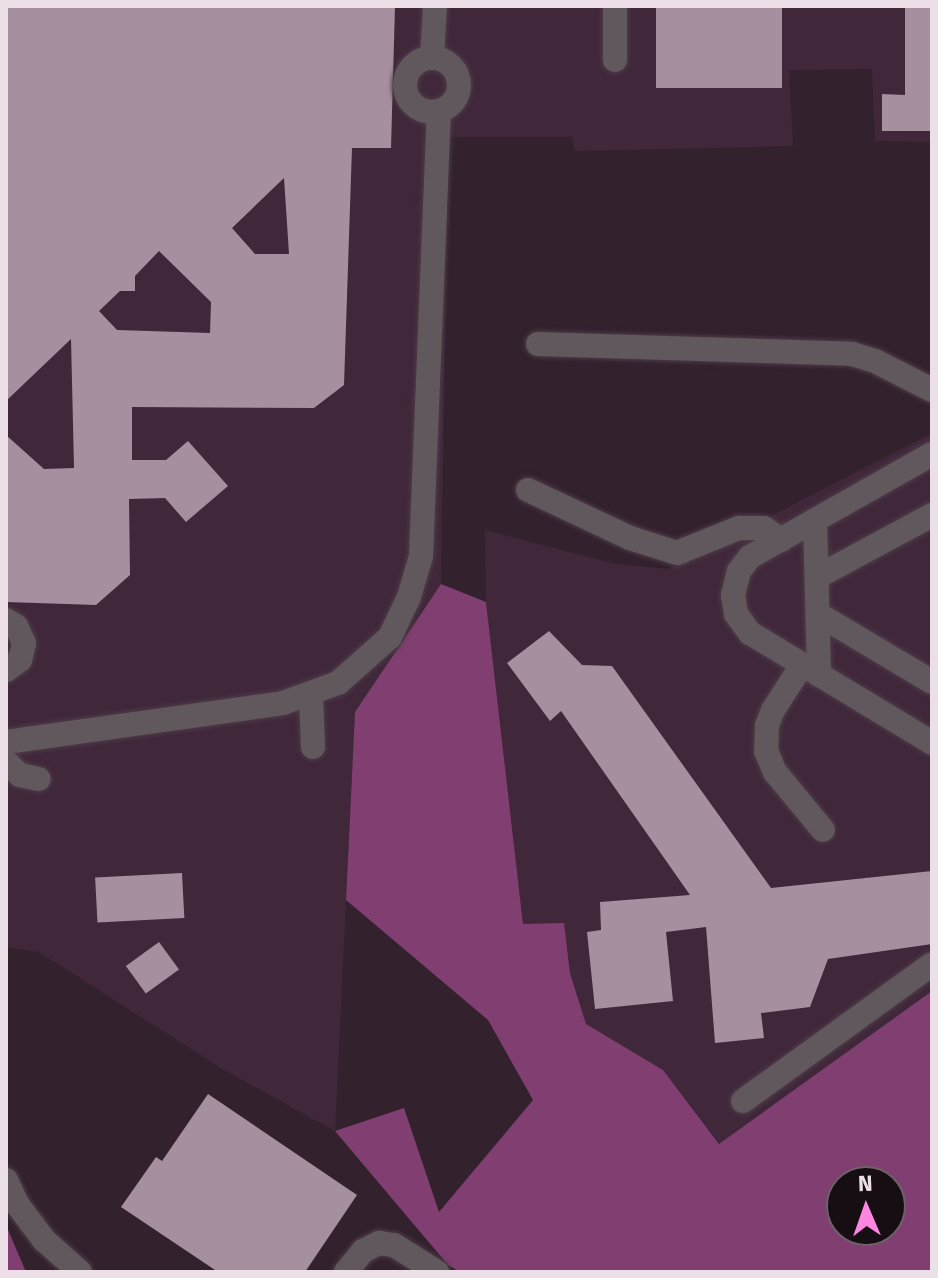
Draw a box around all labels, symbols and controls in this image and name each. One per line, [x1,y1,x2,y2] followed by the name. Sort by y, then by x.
[826,1166,906,1246] north arrow
[857,1170,873,1197] text: N

